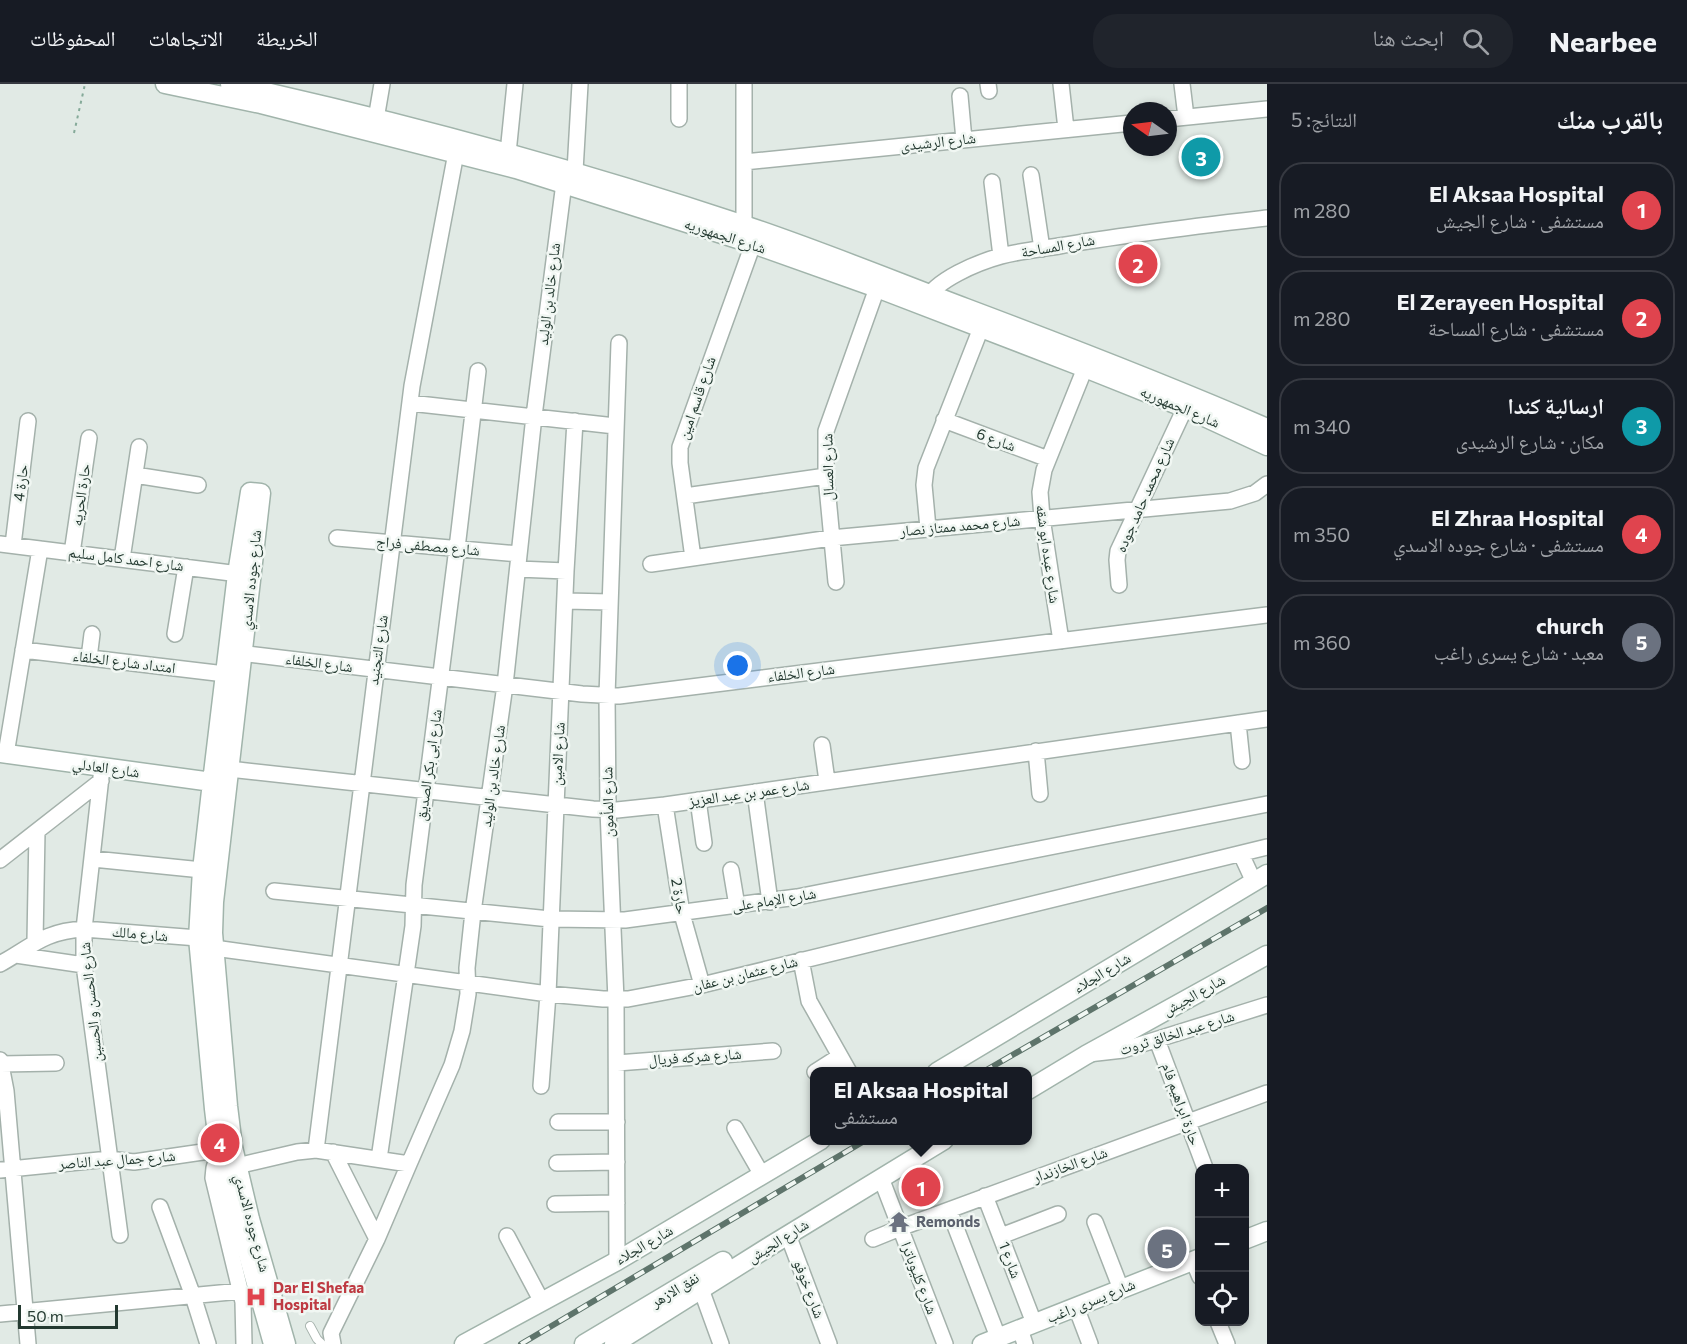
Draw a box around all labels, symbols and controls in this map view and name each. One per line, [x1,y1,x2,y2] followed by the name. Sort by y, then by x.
[1093,14,1513,68] search box
[1373,24,1444,51] text: ابحث هنا
[1549,24,1657,58] text: Nearbee
[30,25,115,50] text: المحفوظات
[148,25,223,50] text: الاتجاهات
[256,25,318,50] text: الخريطة
[1459,25,1492,58] icon: search
[1123,102,1177,156] north arrow
[1557,103,1663,134] text: بالقرب منك
[1291,107,1357,131] text: النتائج: 5
[899,128,977,156] street label: شارع الرشيدى
[1182,134,1220,180] pin: 3
[1429,180,1604,207] text: El Aksaa Hospital
[1293,198,1351,222] text: 280 m
[1637,198,1646,222] text: 1
[1436,208,1604,232] text: مستشفى · شارع الجيش
[682,213,769,259] street label: شارع الجمهوريه
[1020,230,1096,262] street label: شارع المساحة
[533,241,565,346] street label: شارع خالد بن الوليد
[1118,242,1158,286] pin: 2
[1396,288,1604,315] text: El Zerayeen Hospital
[1293,306,1351,330] text: 280 m
[1636,306,1647,330] text: 2
[1428,316,1604,340] text: مستشفى · شارع المساحة
[673,354,721,442] street label: شارع قاسم امين
[1137,381,1223,433] street label: شارع الجمهوريه
[1507,392,1604,419] text: ارسالية كندا
[1293,414,1351,438] text: 340 m
[1636,414,1647,438] text: 3
[974,424,1019,456] street label: شارع 6
[1455,429,1604,453] text: مكان · شارع الرشيدى
[817,433,839,501] street label: شارع العسال
[1111,434,1179,555] street label: شارع محمد حامد جوده
[67,462,94,527] street label: حارة الحريه
[9,463,32,503] street label: حارة 4
[1031,503,1065,605] street label: شارع عبده ابو شقه
[1431,504,1604,531] text: El Zhraa Hospital
[898,511,1021,541] street label: شارع محمد ممتاز نصار
[1293,522,1350,546] text: 350 m
[1635,522,1648,546] text: 4
[236,529,268,631] street label: شارع جوده الاسدي
[375,532,481,560] street label: شارع مصطفى فراج
[1393,532,1604,556] text: مستشفى · شارع جوده الاسدي
[67,542,185,576] street label: شارع احمد كامل سليم
[1536,612,1604,639] text: church
[363,614,393,686] street label: شارع التجنيد
[1293,630,1351,654] text: 360 m
[1636,630,1647,654] text: 5
[1434,640,1604,664] text: معبد · شارع يسرى راغب
[71,646,177,678] street label: امتداد شارع الخلفاء
[284,649,354,677] street label: شارع الخلفاء
[723,651,752,680] your location
[766,659,836,687] street label: شارع الخلفاء
[411,708,447,822] street label: شارع ابى بكر الصديق
[546,722,570,786] street label: شارع الامين
[476,723,510,828] street label: شارع خالد بن الوليد
[71,753,141,784] street label: شارع العادلي
[597,766,619,838] street label: شارع المأمون
[686,775,811,812] street label: شارع عمر بن عبد العزيز
[667,876,692,916] street label: حارة 2
[730,883,818,917] street label: شارع الإمام على
[111,922,169,946] street label: شارع مالك
[75,941,107,1063] street label: شارع الحسن و الحسين
[1069,948,1135,998] street label: شارع الجلاء
[690,951,800,997] street label: شارع عثمان بن عفان
[1159,970,1229,1020] street label: شارع الجيش
[1117,1006,1237,1060] street label: شارع عبد الخالق ثروت
[648,1044,742,1070] street label: شارع شركه فريال
[1157,1060,1205,1149] street label: حارة ابراهيم فام
[810,1067,1032,1145] popup
[833,1076,1009,1103] text: El Aksaa Hospital
[833,1104,898,1128] text: مستشفى
[200,1120,240,1166] pin: 4
[1029,1142,1110,1188] street label: شارع الخازندار
[57,1146,176,1174] street label: شارع جمال عبد الناصر
[902,1164,940,1210] pin: 1
[1195,1164,1249,1326] map controls
[1195,1164,1249,1218] button: +
[228,1172,275,1275] street label: شارع جوده الاسدي
[887,1210,911,1234] temple icon: Remonds
[916,1212,980,1230] place label: Remonds
[744,1214,813,1268] street label: شارع الجيش
[1195,1218,1249,1272] button: −
[611,1220,677,1270] street label: شارع الجلاء
[1148,1226,1186,1272] pin: 5
[896,1239,942,1317] street label: شارع كليوباترا
[994,1239,1026,1281] street label: شارع 1
[789,1257,829,1321] street label: شارع خوفو
[646,1268,703,1313] street label: نفق الازهر
[1195,1272,1249,1326] button: locate
[1044,1274,1138,1328] street label: شارع يسرى راغب
[273,1278,364,1313] place label: Dar El Shefaa Hospital
[244,1285,268,1309] hospital icon: Dar El Shefaa Hospital
[18,1302,118,1330] scale bar
[27,1306,64,1325] text: 50 m

